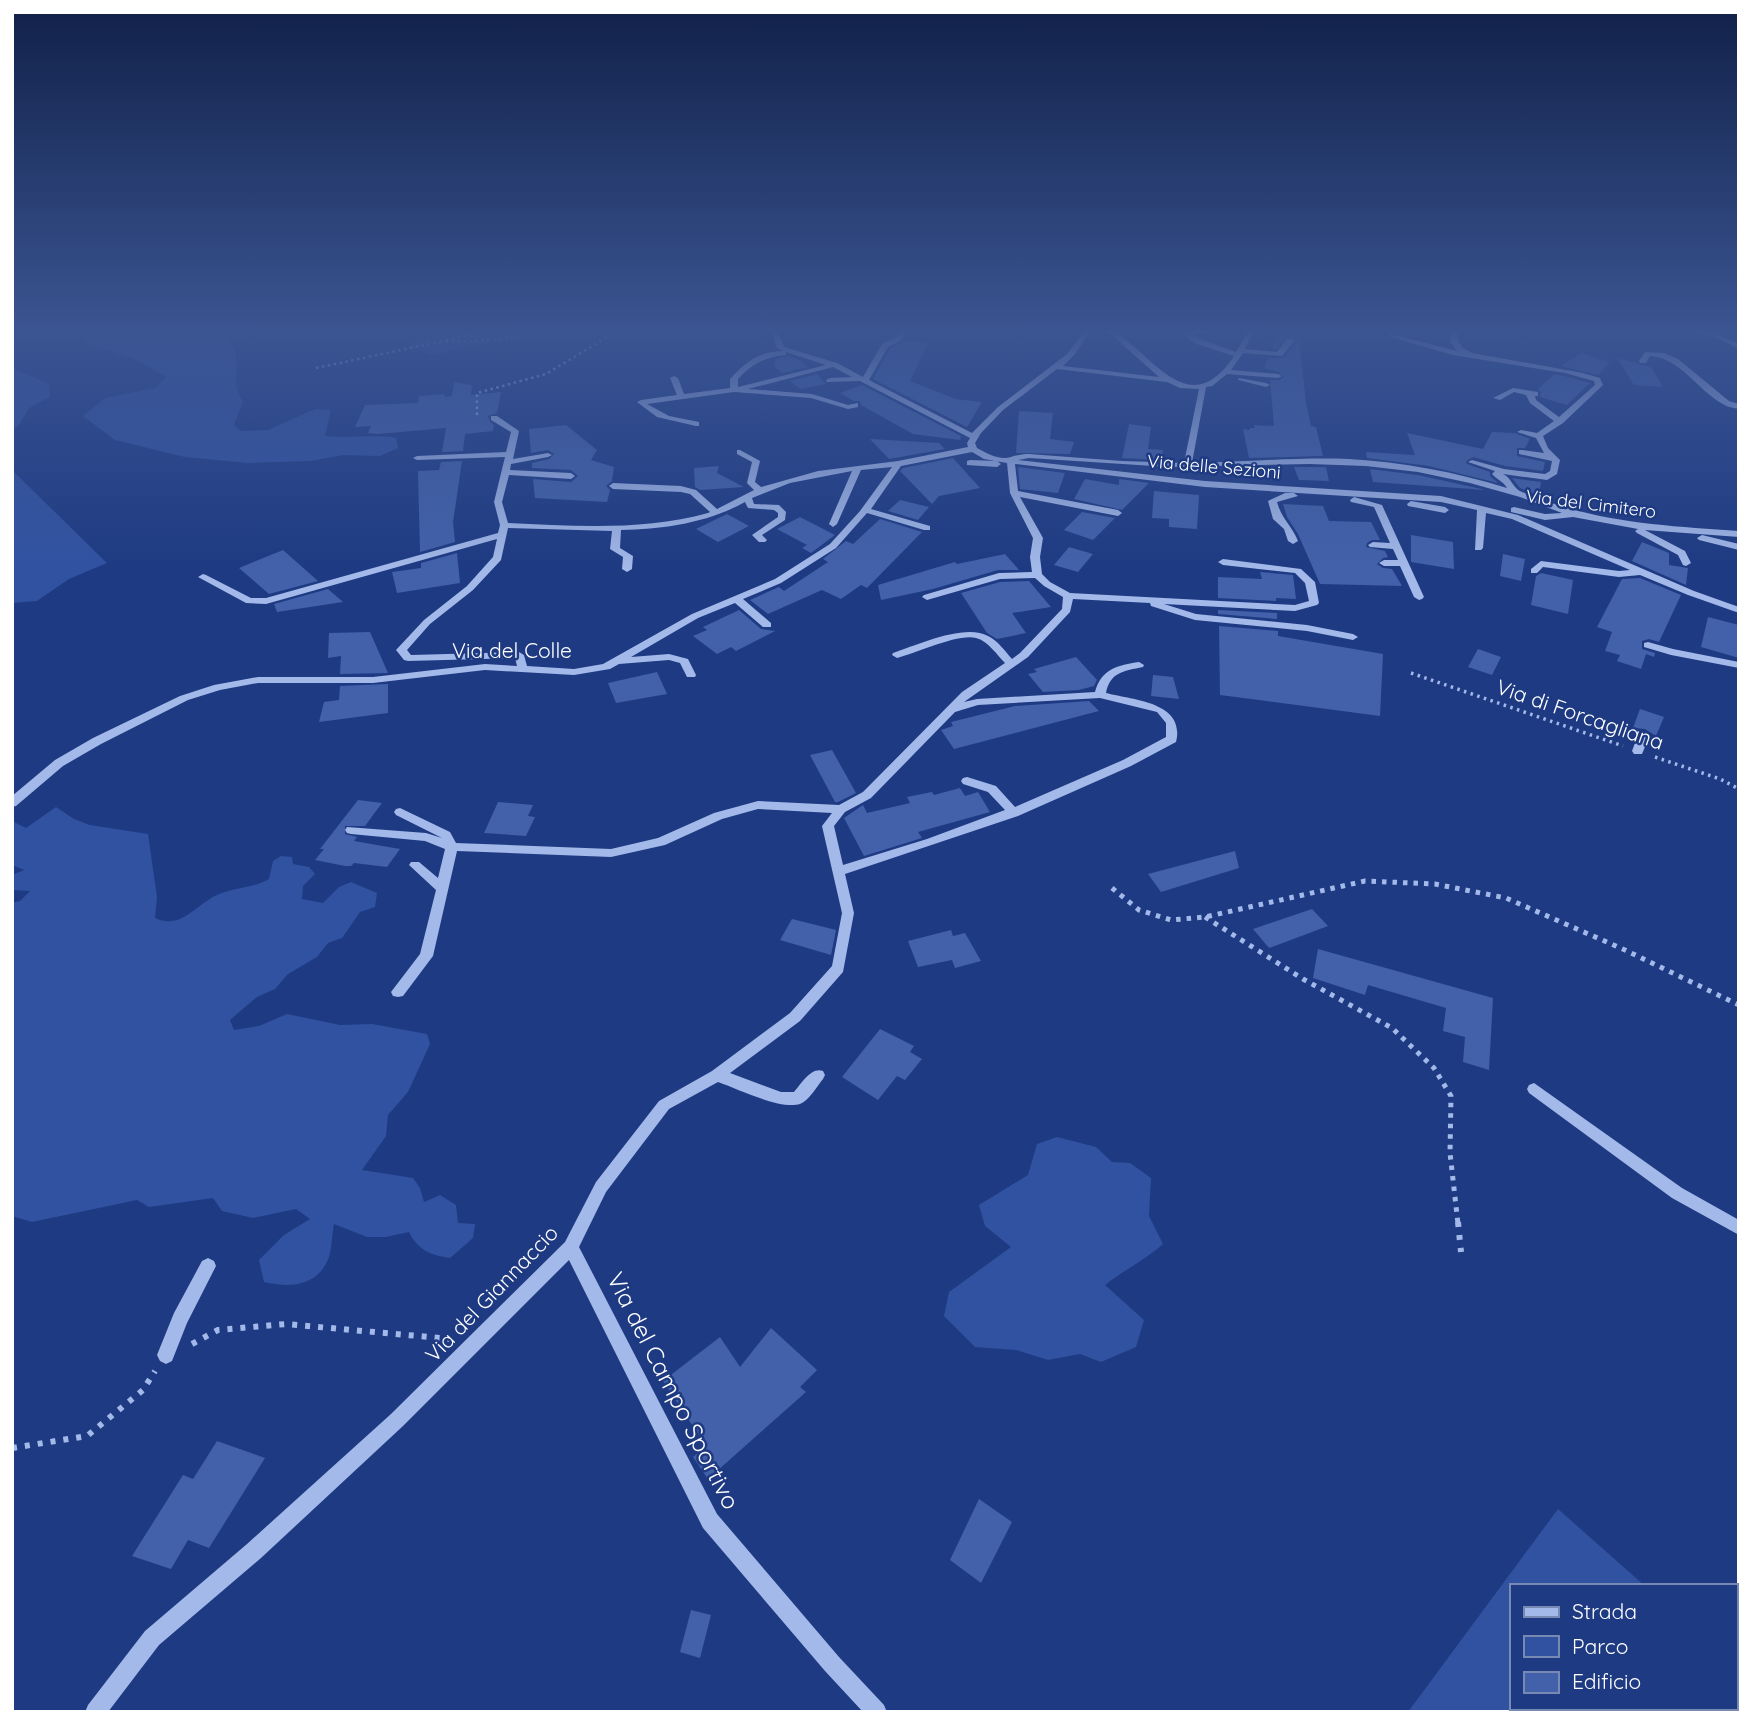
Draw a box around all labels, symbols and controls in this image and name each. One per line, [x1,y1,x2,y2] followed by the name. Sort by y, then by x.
[1146,449,1282,484] street label: Via delle Sezioni
[1525,484,1658,523] street label: Via del Cimitero
[452,637,572,663] street label: Via del Colle
[1493,673,1667,755] street label: Via di Forcagliana
[419,1220,563,1367] street label: Via del Giannaccio
[601,1267,747,1514] street label: Via del Campo Sportivo
[1510,1584,1737,1710] legend
[1572,1598,1637,1624] text: Strada
[1572,1633,1628,1659] text: Parco
[1572,1668,1641,1694] text: Edificio

